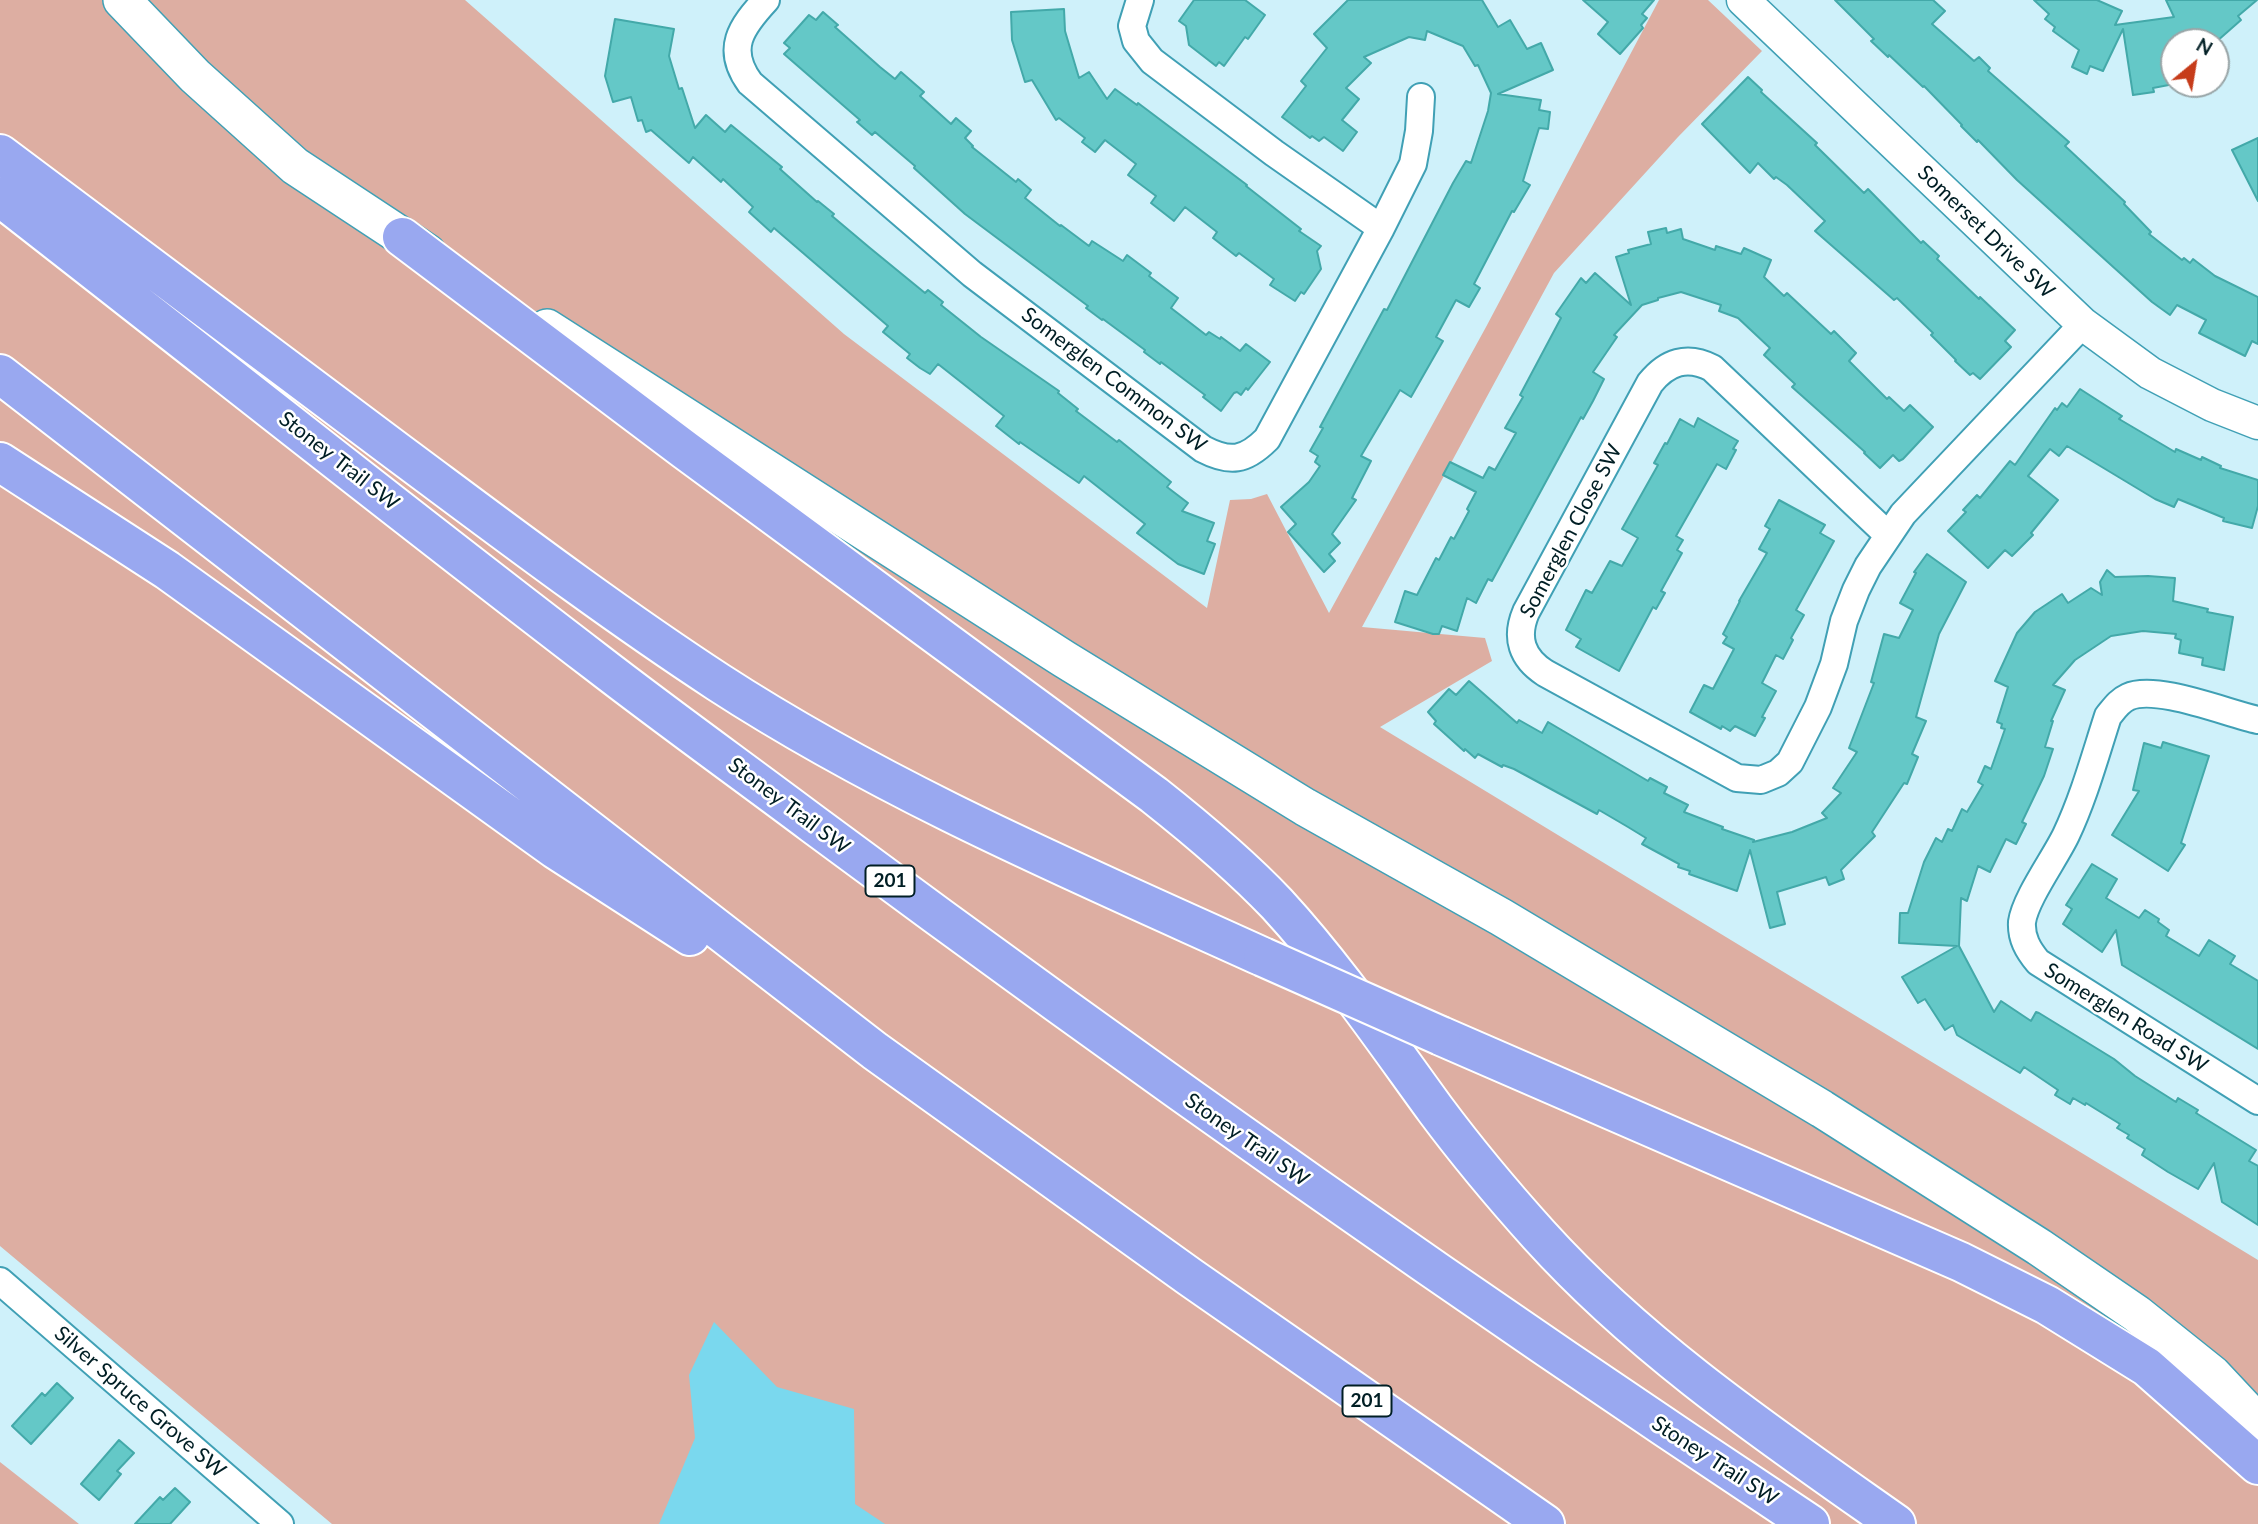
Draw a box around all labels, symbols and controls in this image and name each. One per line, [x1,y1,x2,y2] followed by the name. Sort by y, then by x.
[2160,28,2230,98] north arrow
[2193,32,2217,60] text: N
[1912,160,2060,304] street label: Somerset Drive SW
[1016,302,1212,458] street label: Somerglen Common SW
[274,406,404,516] street label: Stoney Trail SW
[1515,440,1627,622] street label: Somerglen Close SW
[723,752,855,860] street label: Stoney Trail SW
[866,866,914,897] road number: 201
[2040,957,2212,1079] street label: Somerglen Road SW
[1180,1088,1314,1192] street label: Stoney Trail SW
[49,1321,231,1483] street label: Silver Spruce Grove SW
[1342,1386,1392,1416] road number: 201
[1647,1411,1783,1511] street label: Stoney Trail SW

